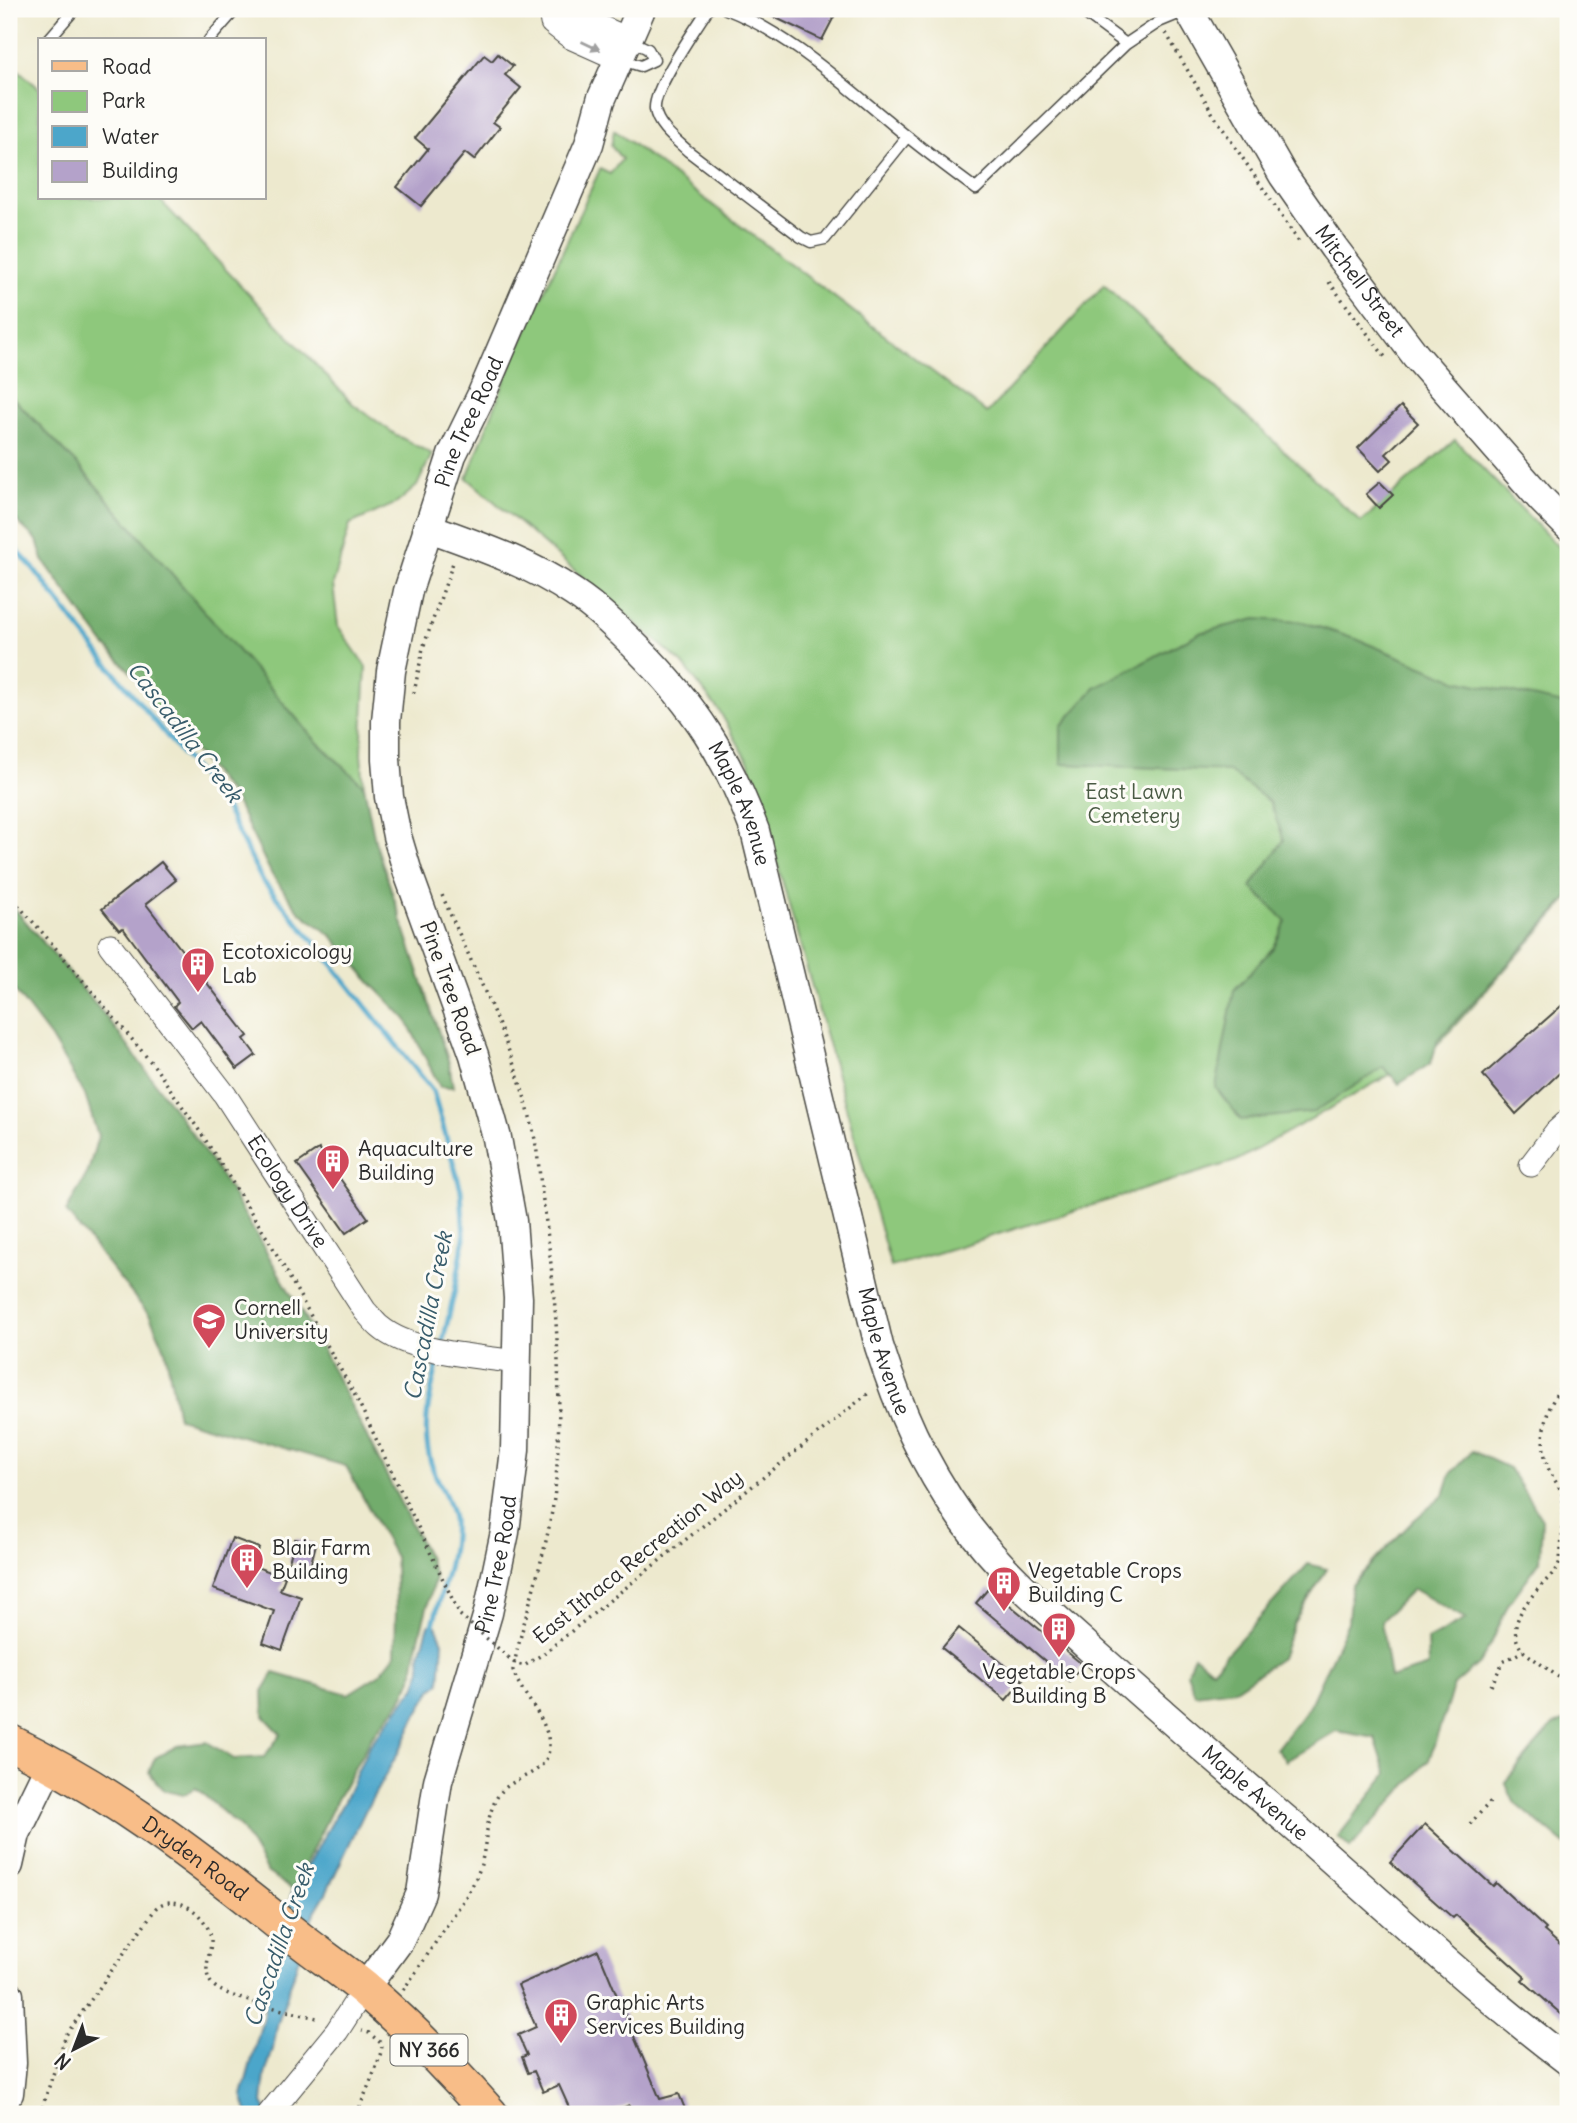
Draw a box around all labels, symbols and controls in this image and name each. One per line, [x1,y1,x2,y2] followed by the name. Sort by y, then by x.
[38,38,266,200] legend
[581,40,601,52] one-way arrow
[102,53,151,80] text: Road
[102,87,145,114] text: Park
[102,123,160,150] text: Water
[102,157,178,184] text: Building
[1309,219,1411,342] street label: Mitchell Street
[428,352,509,491] street label: Pine Tree Road
[121,655,250,809] water label: Cascadilla Creek
[702,736,777,868] street label: Maple Avenue
[1085,778,1183,829] park label: East Lawn Cemetery
[414,917,487,1058] street label: Pine Tree Road
[222,938,352,989] place label: Ecotoxicology Lab
[179,945,217,994] building icon: Ecotoxicology Lab
[242,1130,334,1253] street label: Ecology Drive
[358,1135,473,1186] place label: Aquaculture Building
[314,1142,352,1191] building icon: Aquaculture Building
[397,1228,458,1403] water label: Cascadilla Creek
[852,1284,917,1419] street label: Maple Avenue
[234,1294,328,1345] place label: Cornell University
[190,1301,228,1350] school or university icon: Cornell University
[527,1464,748,1650] street label: East Ithaca Recreation Way
[469,1494,522,1637] street label: Pine Tree Road
[272,1534,371,1585] place label: Blair Farm Building
[228,1541,266,1590] building icon: Blair Farm Building
[1028,1557,1182,1608] place label: Vegetable Crops Building C
[985,1564,1023,1613] building icon: Vegetable Crops Building C
[1040,1610,1078,1659] building icon: Vegetable Crops Building B
[982,1658,1136,1709] place label: Vegetable Crops Building B
[1196,1739,1314,1846] street label: Maple Avenue
[137,1810,254,1906] street label: Dryden Road
[237,1858,320,2030] water label: Cascadilla Creek
[586,1989,745,2040] place label: Graphic Arts Services Building
[542,1996,580,2045] building icon: Graphic Arts Services Building
[38,2014,108,2084] north arrow
[390,2034,467,2066] road number: NY 366
[50,2048,76,2075] text: N

